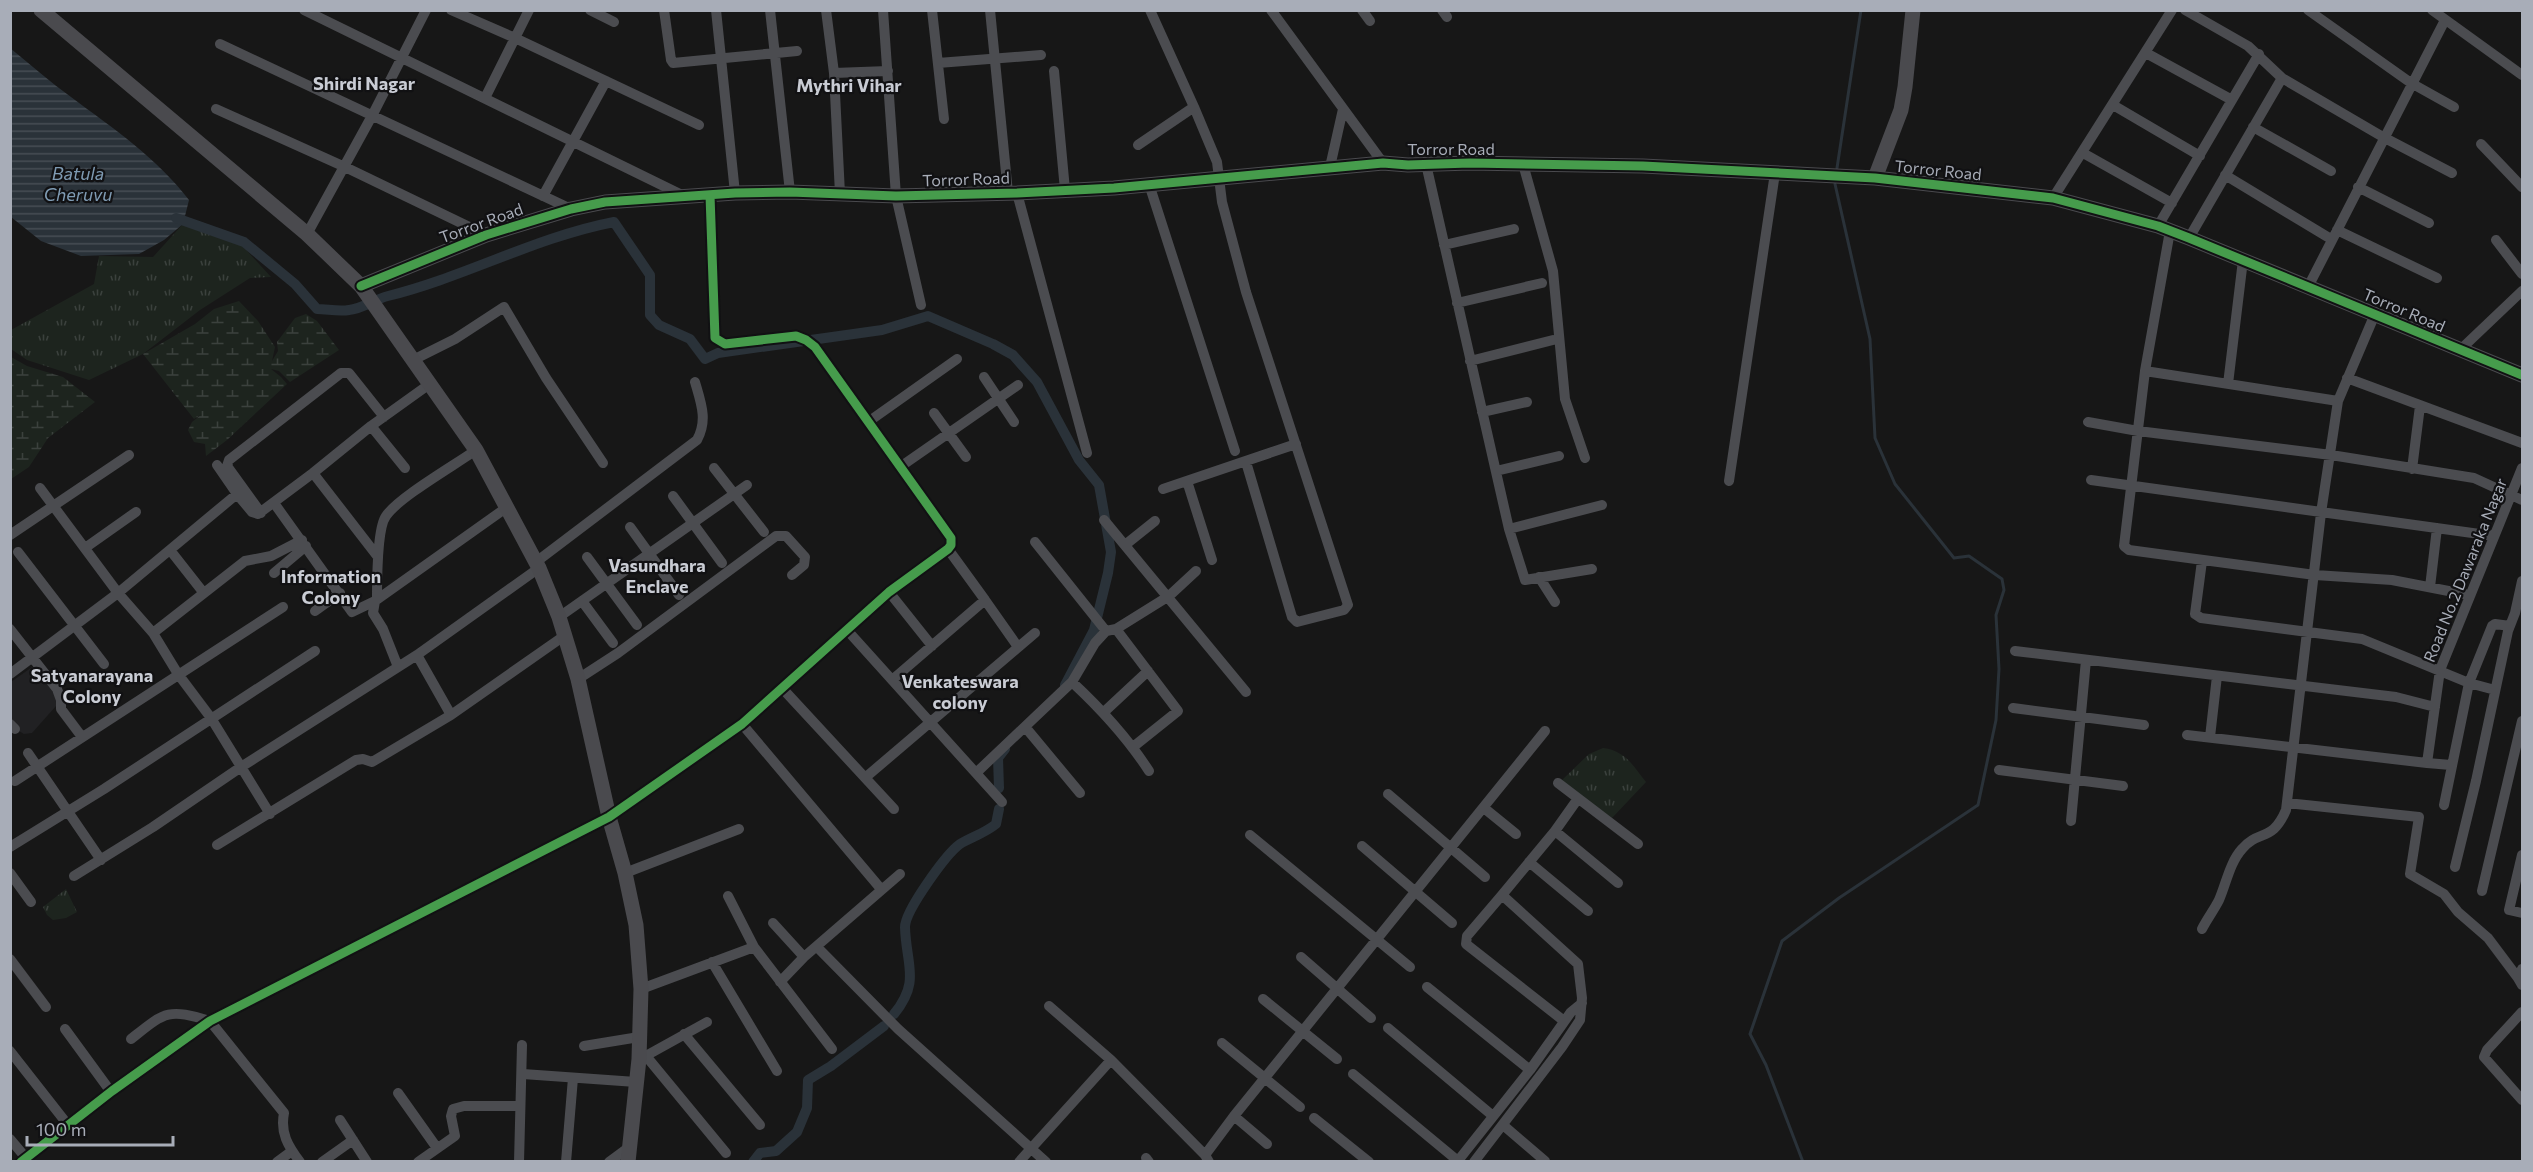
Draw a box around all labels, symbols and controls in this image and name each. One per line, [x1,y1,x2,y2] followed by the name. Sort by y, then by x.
[313,72,416,94] district label: Shirdi Nagar
[796,74,902,96] district label: Mythri Vihar
[1407,139,1495,158] street label: Torror Road
[1894,155,1983,184] street label: Torror Road
[44,162,112,205] water label: Batula Cheruvu
[922,167,1010,190] street label: Torror Road
[436,199,525,246] street label: Torror Road
[2360,284,2448,335] street label: Torror Road
[2419,474,2510,665] street label: Road No.2 Dawaraka Nagar
[608,554,706,597] district label: Vasundhara Enclave
[281,565,381,608] district label: Information Colony
[31,664,153,707] district label: Satyanarayana Colony
[901,670,1019,713] district label: Venkateswara colony
[27,1109,172,1147] scale bar
[36,1118,86,1140] text: 100 m

